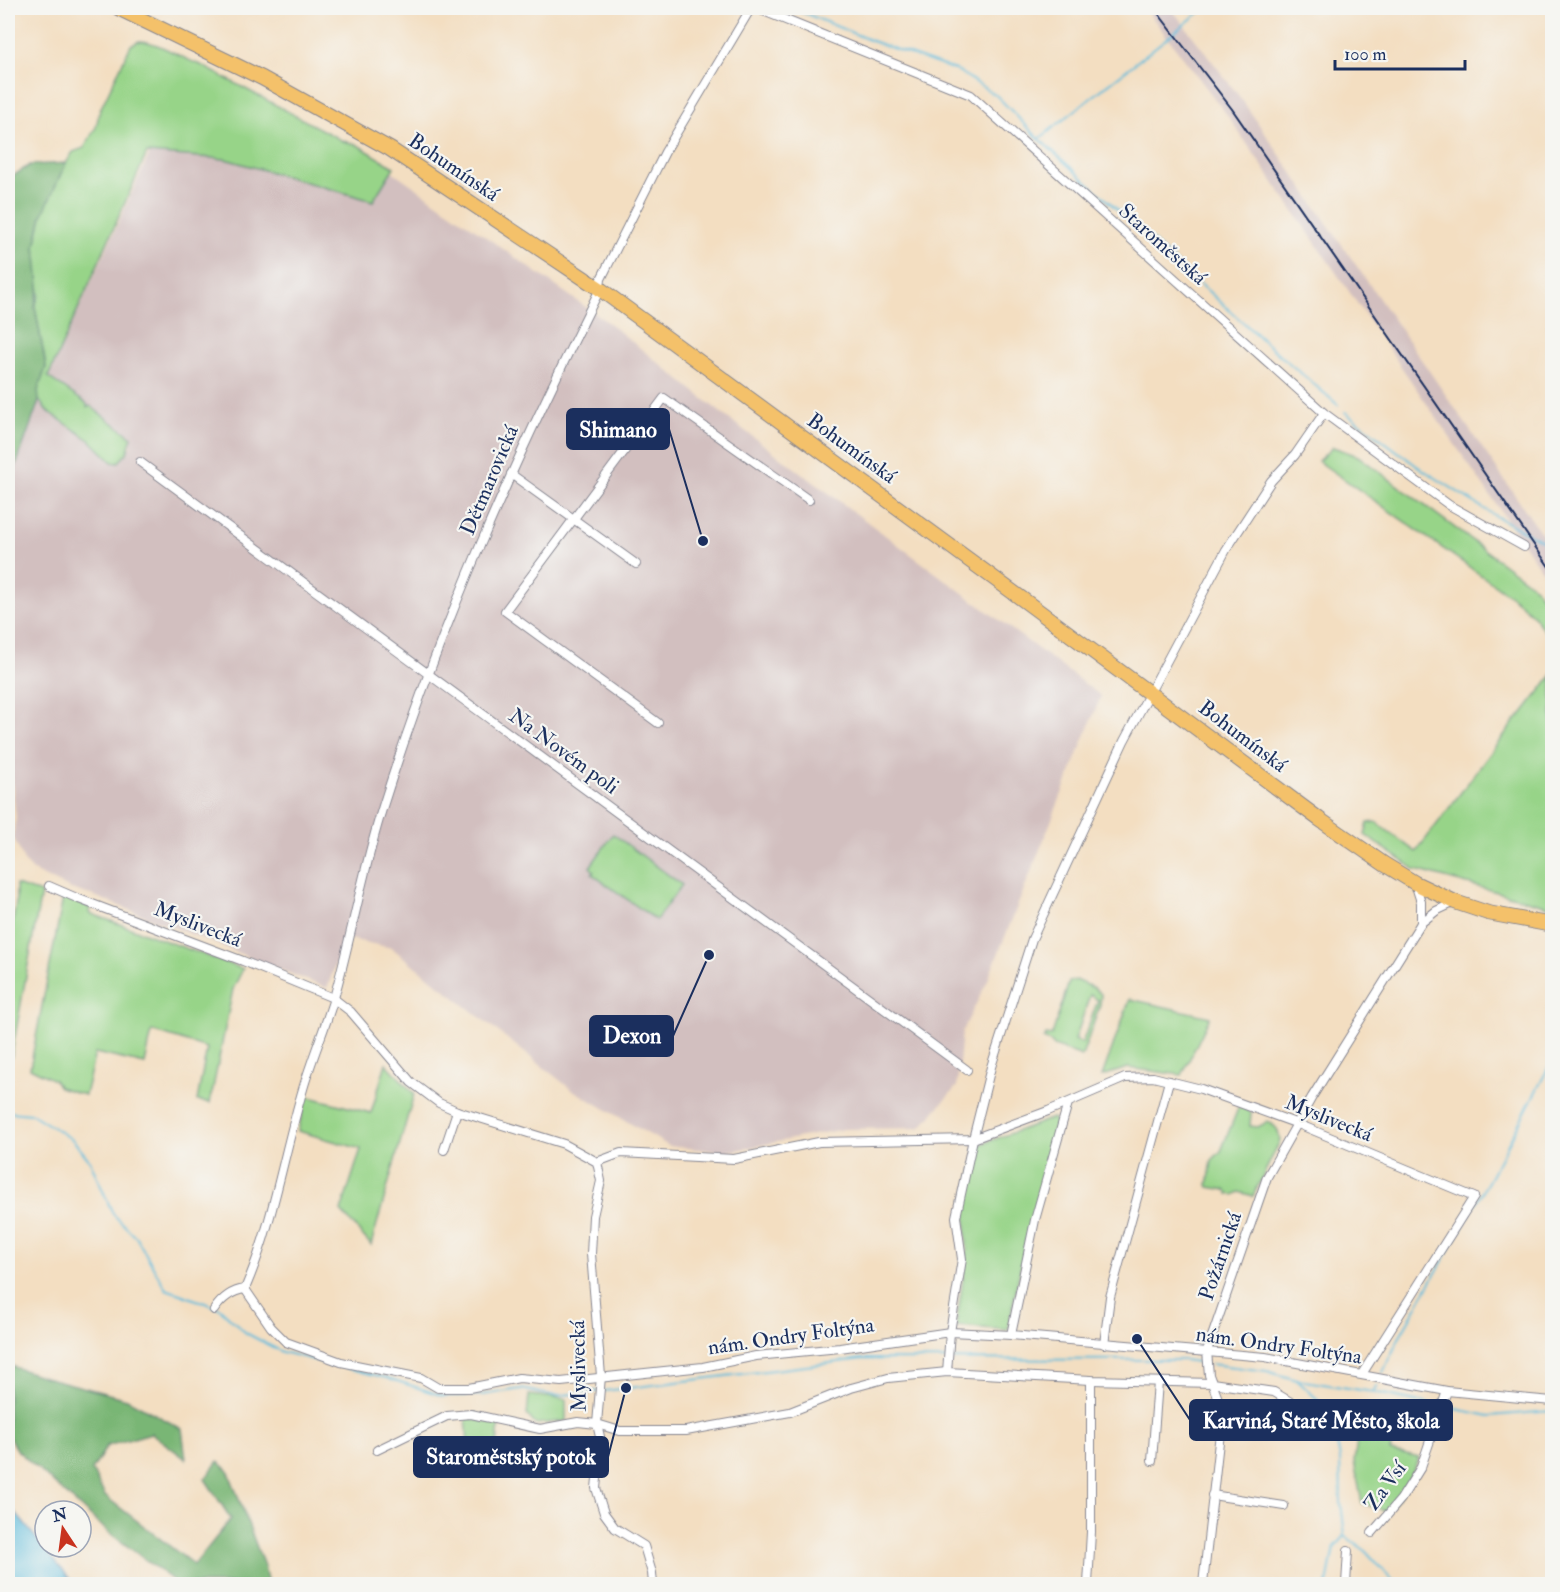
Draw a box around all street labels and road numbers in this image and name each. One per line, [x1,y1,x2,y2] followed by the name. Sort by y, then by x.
[403,127,505,208] street label: Bohumínská
[1113,198,1213,291] street label: Staroměstská
[802,407,902,490] street label: Bohumínská
[454,421,525,539] street label: Dětmarovická
[1193,694,1293,779] street label: Bohumínská
[503,702,624,801] street label: Na Novém poli
[150,895,246,954] street label: Myslivecká
[1281,1089,1377,1148] street label: Myslivecká
[1193,1208,1248,1304] street label: Požárnická
[706,1311,876,1362] street label: nám. Ondry Foltýna
[564,1320,593,1412] street label: Myslivecká
[1194,1320,1364,1371] street label: nám. Ondry Foltýna
[1358,1455,1413,1516] street label: Za Vsí

